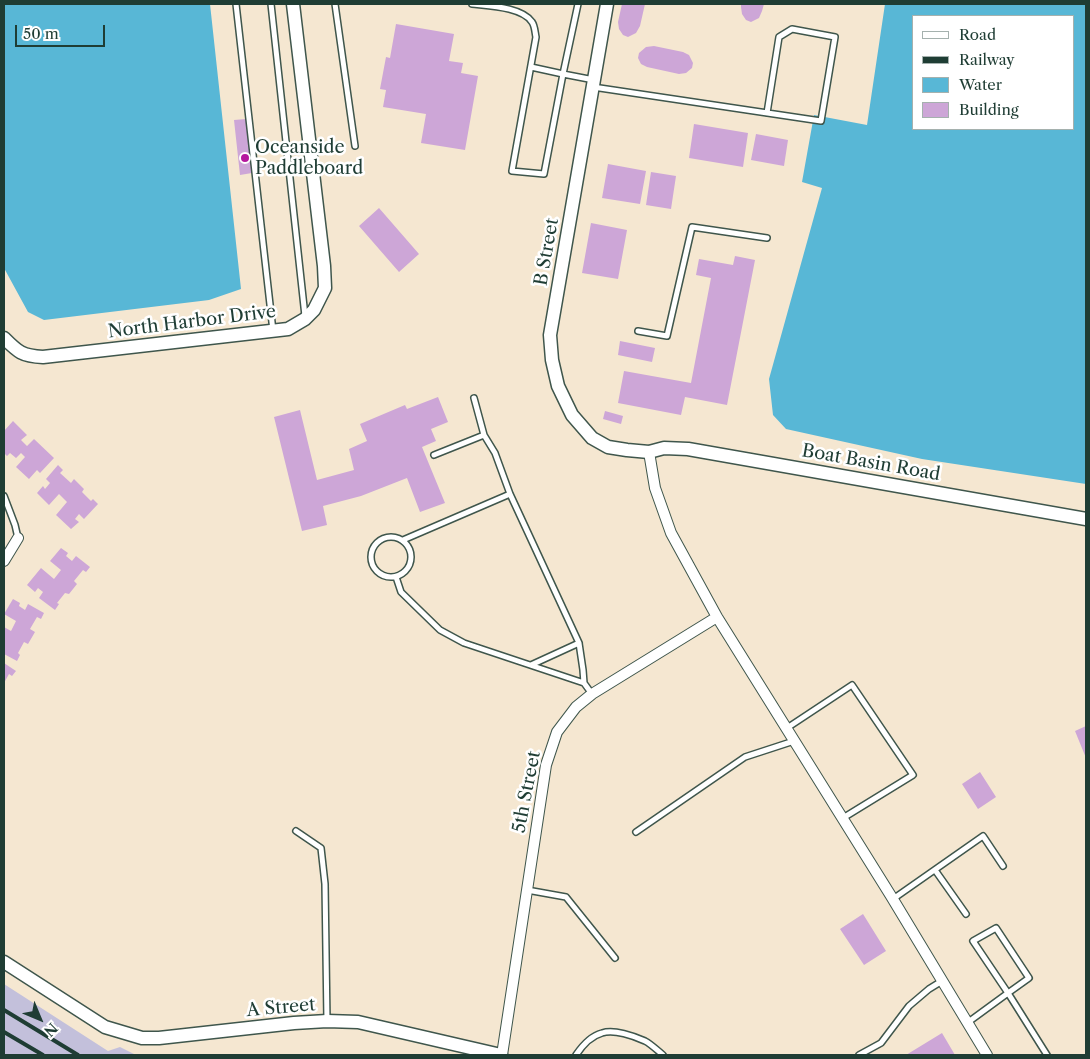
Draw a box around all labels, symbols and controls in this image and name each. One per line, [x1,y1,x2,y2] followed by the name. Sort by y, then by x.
[18,15,108,47] scale bar
[912,15,1075,130] legend
[23,24,59,43] text: 50 m
[959,25,996,44] text: Road
[959,50,1015,69] text: Railway
[959,75,1002,94] text: Water
[959,100,1019,119] text: Building
[255,137,363,180] place label: Oceanside Paddleboard
[239,152,251,164] marker: Oceanside Paddleboard
[530,216,564,288] street label: B Street
[107,301,277,343] street label: North Harbor Drive
[800,440,942,486] street label: Boat Basin Road
[508,749,546,835] street label: 5th Street
[15,994,65,1044] north arrow
[246,994,316,1022] street label: A Street
[40,1019,61,1040] text: N

